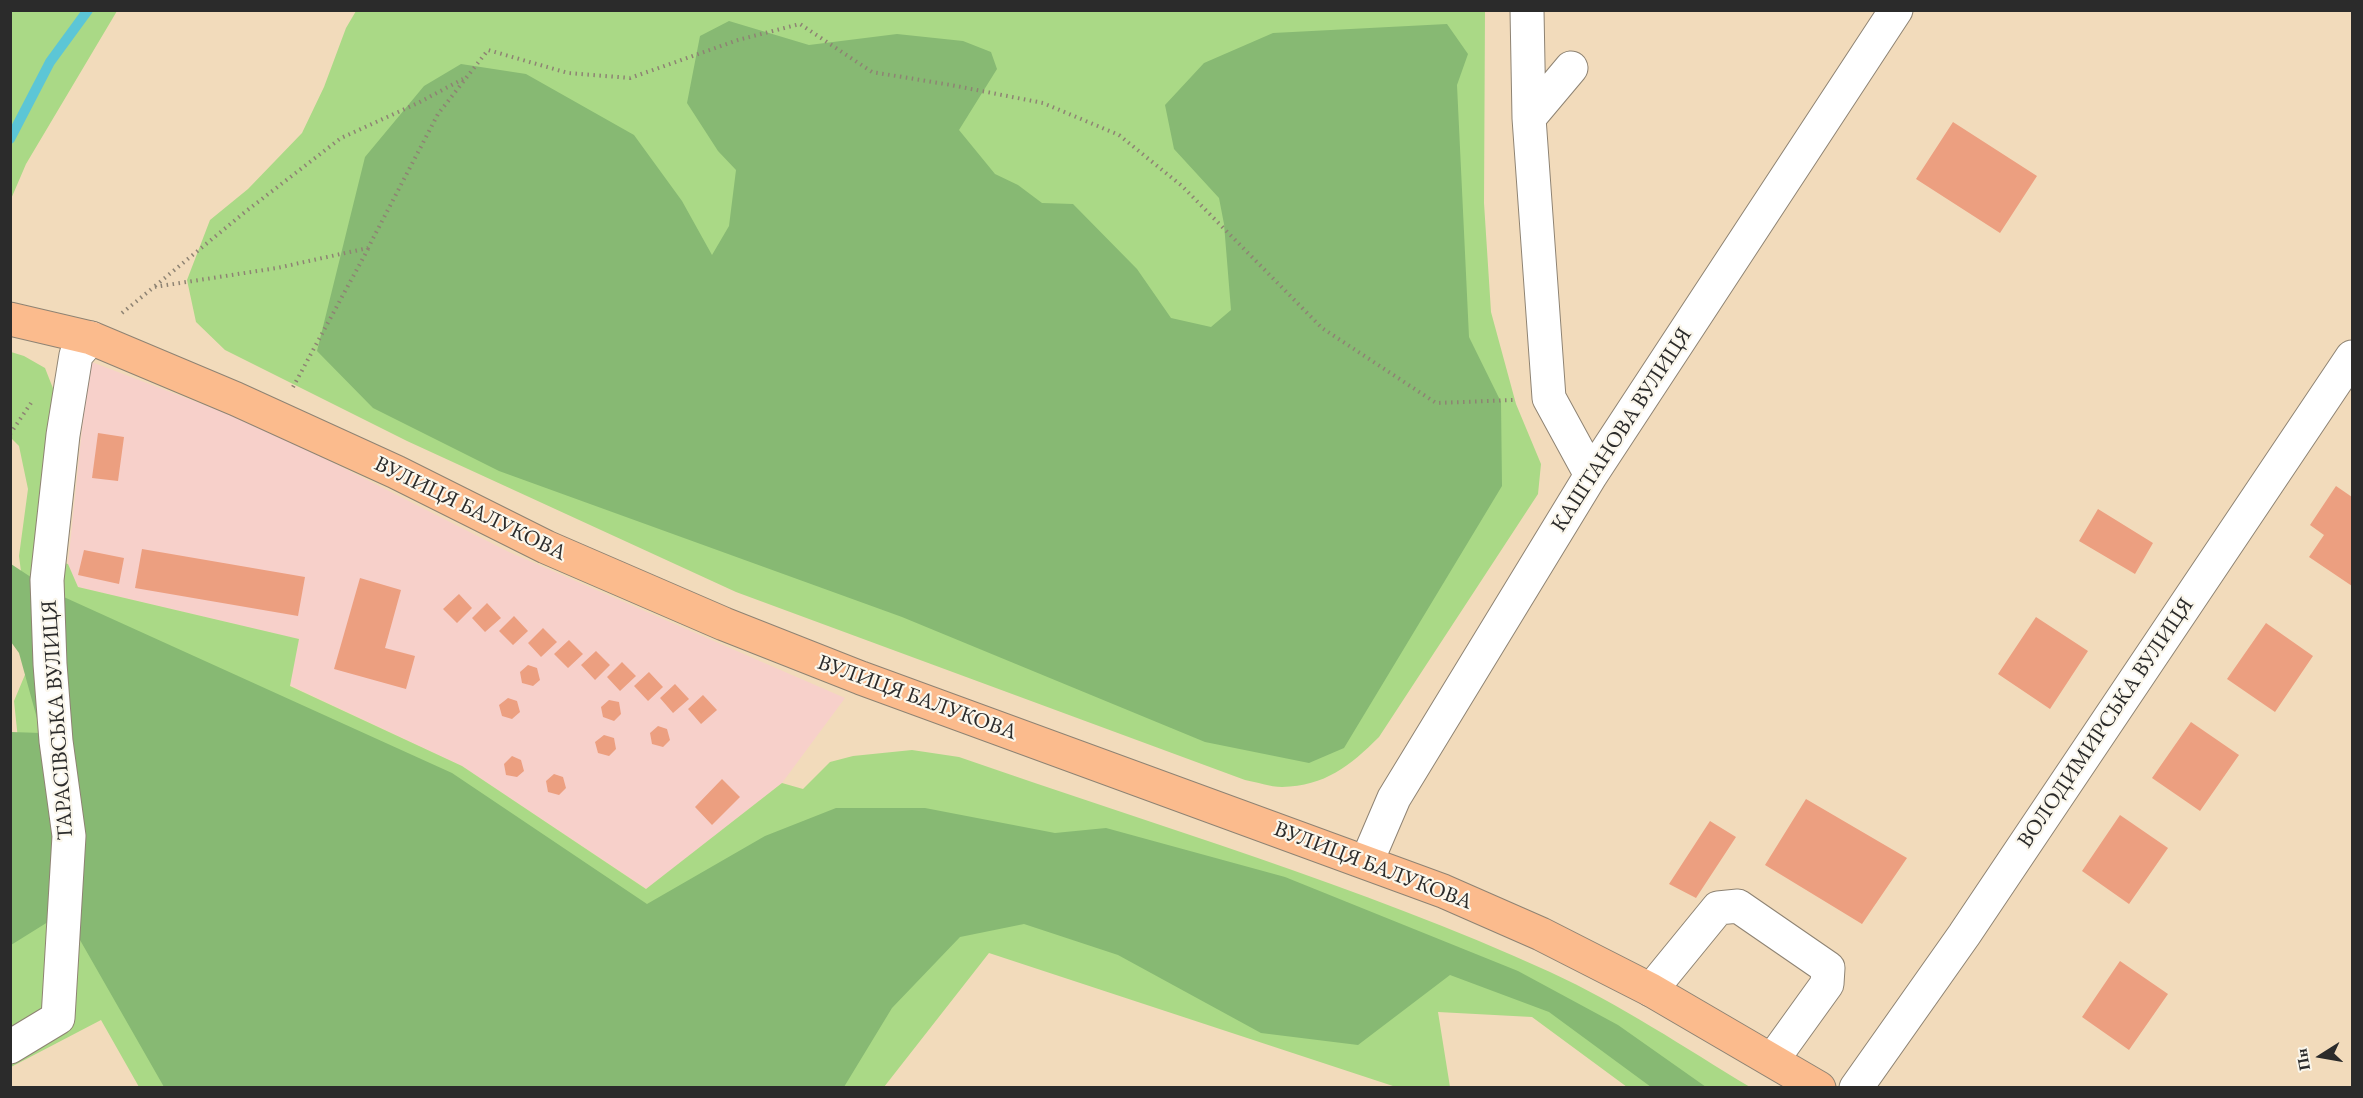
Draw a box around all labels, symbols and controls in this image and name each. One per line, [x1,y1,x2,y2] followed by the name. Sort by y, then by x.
[1546,323,1698,537] street label: КАШТАНОВА ВУЛИЦЯ
[370,451,570,567] street label: ВУЛИЦЯ БАЛУКОВА
[2012,593,2200,853] street label: ВОЛОДИМИРСЬКА ВУЛИЦЯ
[36,599,80,841] street label: ТАРАСІВСЬКА ВУЛИЦЯ
[814,650,1020,746] street label: ВУЛИЦЯ БАЛУКОВА
[1270,816,1476,916] street label: ВУЛИЦЯ БАЛУКОВА
[2291,1026,2351,1086] north arrow
[2290,1047,2315,1072] text: Пн

